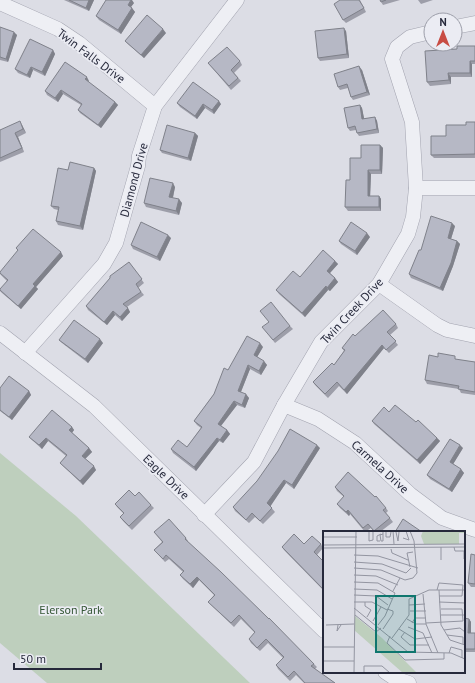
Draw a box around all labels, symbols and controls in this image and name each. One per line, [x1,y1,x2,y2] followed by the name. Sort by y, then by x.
[423,12,463,52] north arrow
[439,15,447,29] text: N
[54,25,128,86] street label: Twin Falls Drive
[116,141,151,219] street label: Diamond Drive
[317,274,386,347] street label: Twin Creek Drive
[349,437,412,496] street label: Carmela Drive
[140,451,193,502] street label: Eagle Drive
[323,531,465,673] inset map
[39,602,103,617] park label: Elerson Park
[14,645,101,671] scale bar
[20,651,46,666] text: 50 m

